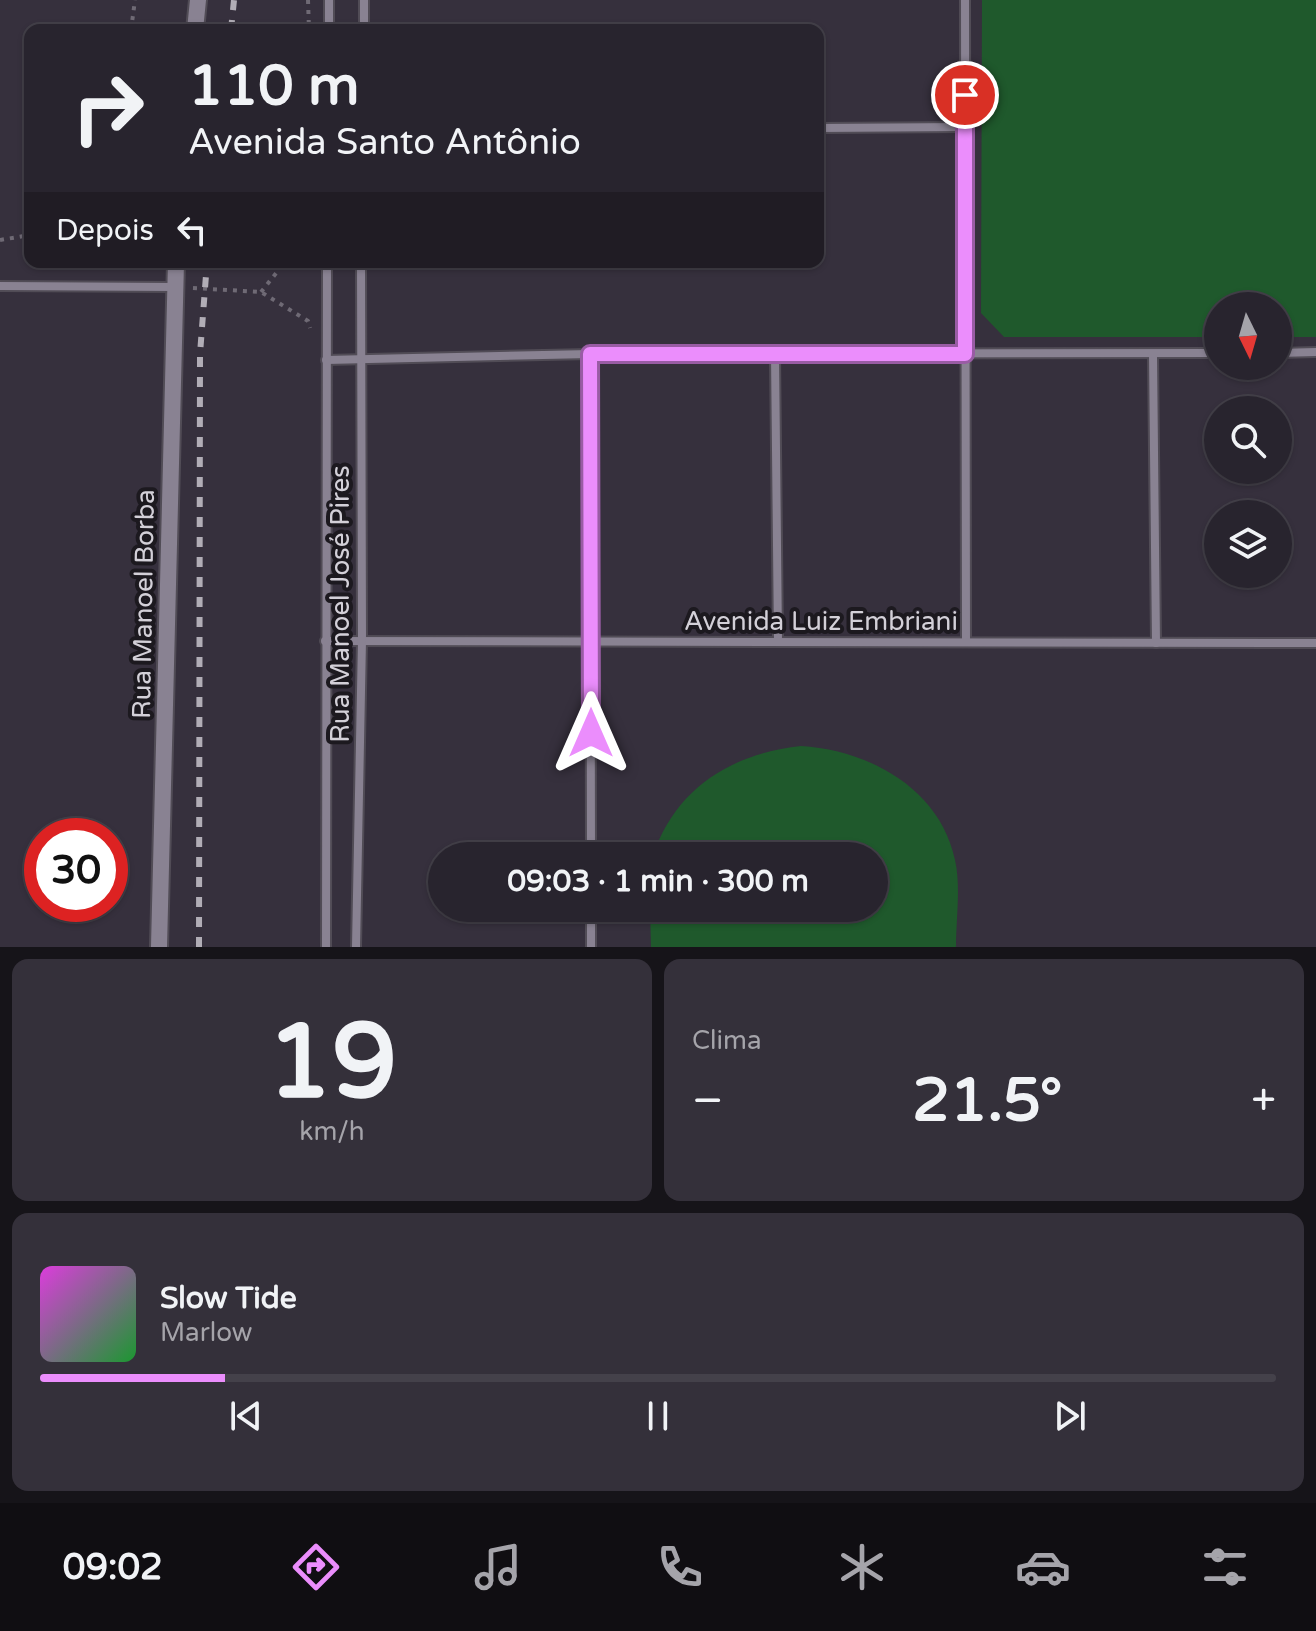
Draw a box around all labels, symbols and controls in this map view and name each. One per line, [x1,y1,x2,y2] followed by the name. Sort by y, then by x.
[188,53,359,120] text: 110 m
[56,56,160,160] icon: right
[931,61,999,129] pin
[943,73,987,117] icon: arrive
[188,121,581,164] text: Avenida Santo Antônio
[170,208,214,252] icon: left
[56,212,154,249] text: Depois
[1204,292,1292,380] north arrow
[1204,292,1292,588] map controls
[1204,396,1292,484] button: search
[325,465,356,743] street label: Rua Manoel José Pires
[126,489,161,719] street label: Rua Manoel Borba
[1204,500,1292,588] button: layers
[684,606,958,637] street label: Avenida Luiz Embriani
[549,691,633,775] position arrow
[24,818,128,922] speed limit sign: 30
[507,863,809,900] text: 09:03 · 1 min · 300 m
[267,1001,397,1126] text: 19
[692,1025,762,1056] text: Clima
[912,1065,1062,1137] text: 21.5°
[692,1075,723,1128] text: −
[1251,1075,1276,1128] text: +
[299,1116,365,1147] text: km/h
[160,1280,297,1317] text: Slow Tide
[160,1317,252,1348] text: Marlow
[224,1394,268,1438] icon: previous
[636,1394,680,1438] icon: pause
[1048,1394,1092,1438] icon: next
[288,1539,344,1595] icon: directions
[470,1539,526,1595] icon: music
[652,1539,708,1595] icon: phone
[834,1539,890,1595] icon: climate
[1015,1539,1071,1595] icon: car
[1197,1539,1253,1595] icon: filters
[63,1546,163,1589] text: 09:02

